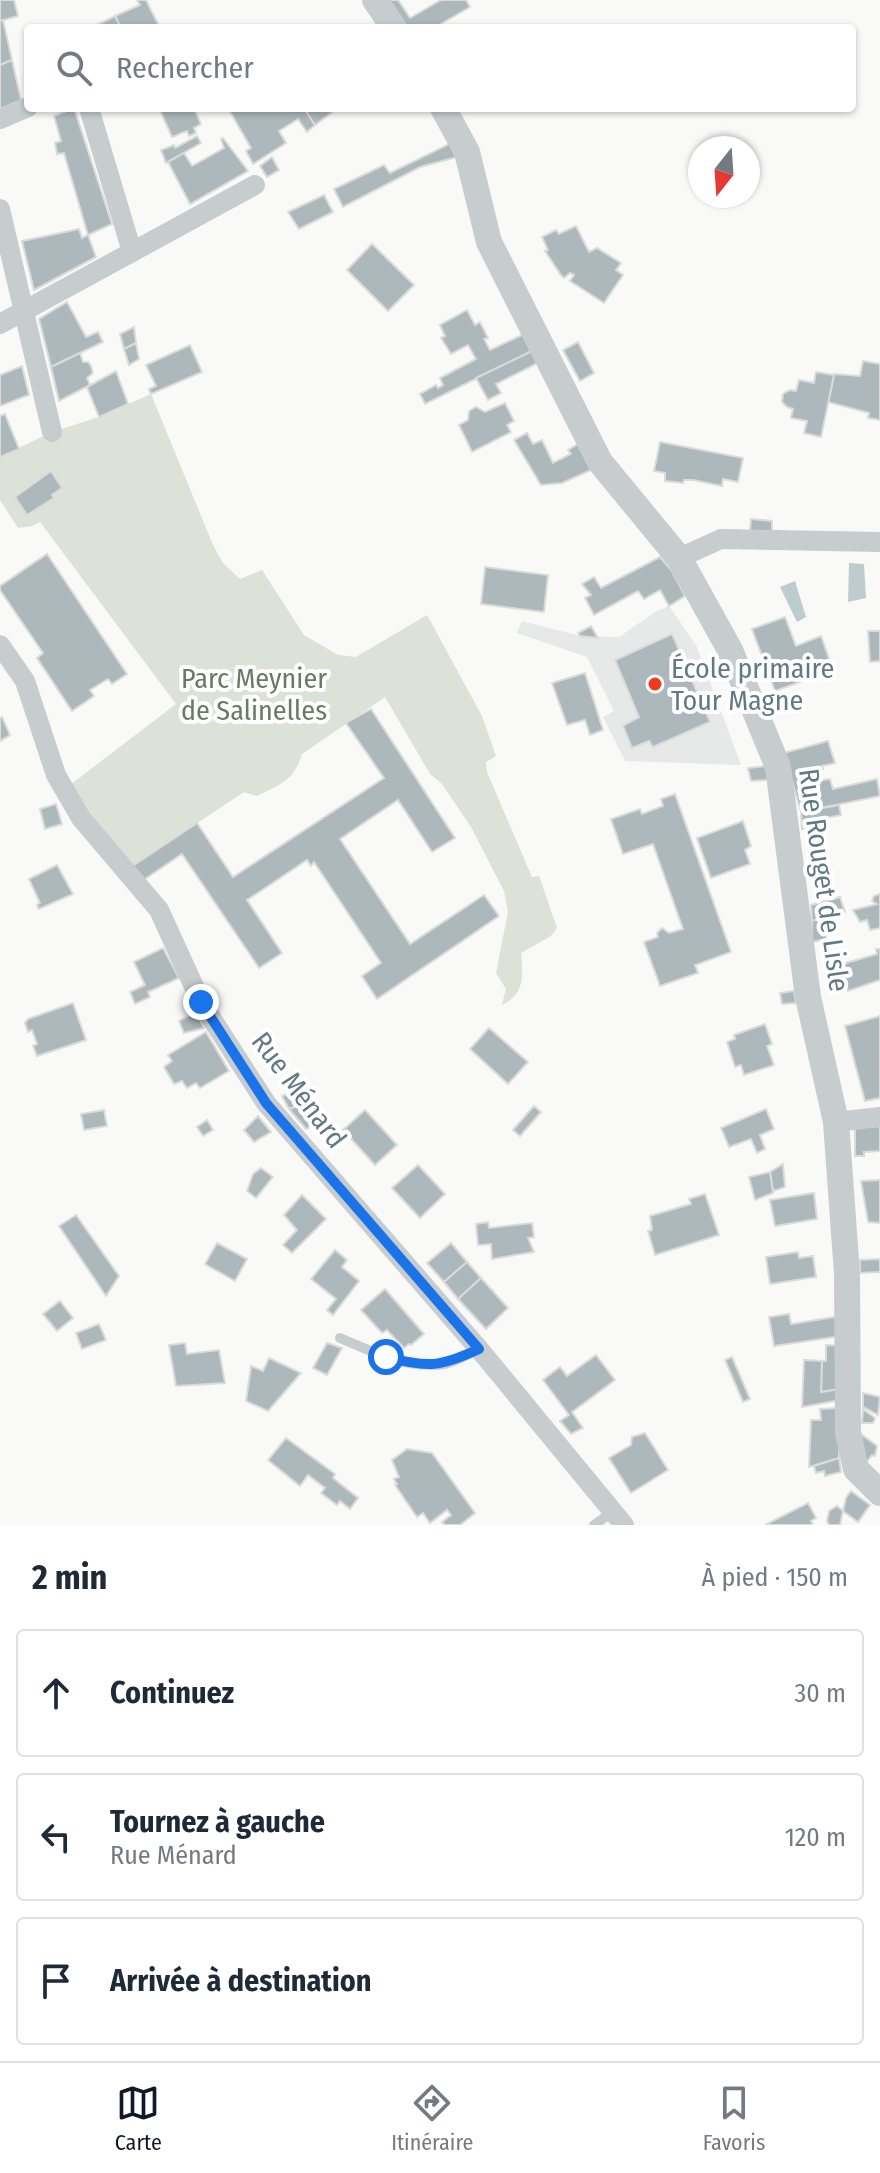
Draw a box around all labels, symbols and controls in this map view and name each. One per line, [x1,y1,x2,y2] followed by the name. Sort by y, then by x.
[24,24,856,112] search box
[52,46,96,90] icon: search
[116,50,254,86] text: Rechercher
[688,136,760,208] north arrow
[671,652,834,717] place label: École primaire Tour Magne
[181,662,327,727] park label: Parc Meynier de Salinelles
[646,675,664,693] marker: École primaire Tour Magne
[792,766,856,994] street label: Rue Rouget de Lisle
[183,984,219,1020] route end
[245,1026,353,1154] street label: Rue Ménard
[368,1339,404,1375] route start
[32,1557,107,1598] text: 2 min
[702,1562,848,1593] text: À pied · 150 m
[34,1671,78,1715] icon: ahead
[110,1675,234,1711] text: Continuez
[795,1678,846,1709] text: 30 m
[110,1804,325,1840] text: Tournez à gauche
[34,1815,78,1859] icon: left
[785,1822,846,1853] text: 120 m
[110,1840,237,1871] text: Rue Ménard
[34,1959,78,2003] icon: arrive
[110,1963,371,1999] text: Arrivée à destination
[115,2081,162,2156] tab: Carte
[391,2081,473,2156] tab: Itinéraire
[703,2081,765,2156] tab: Favoris

